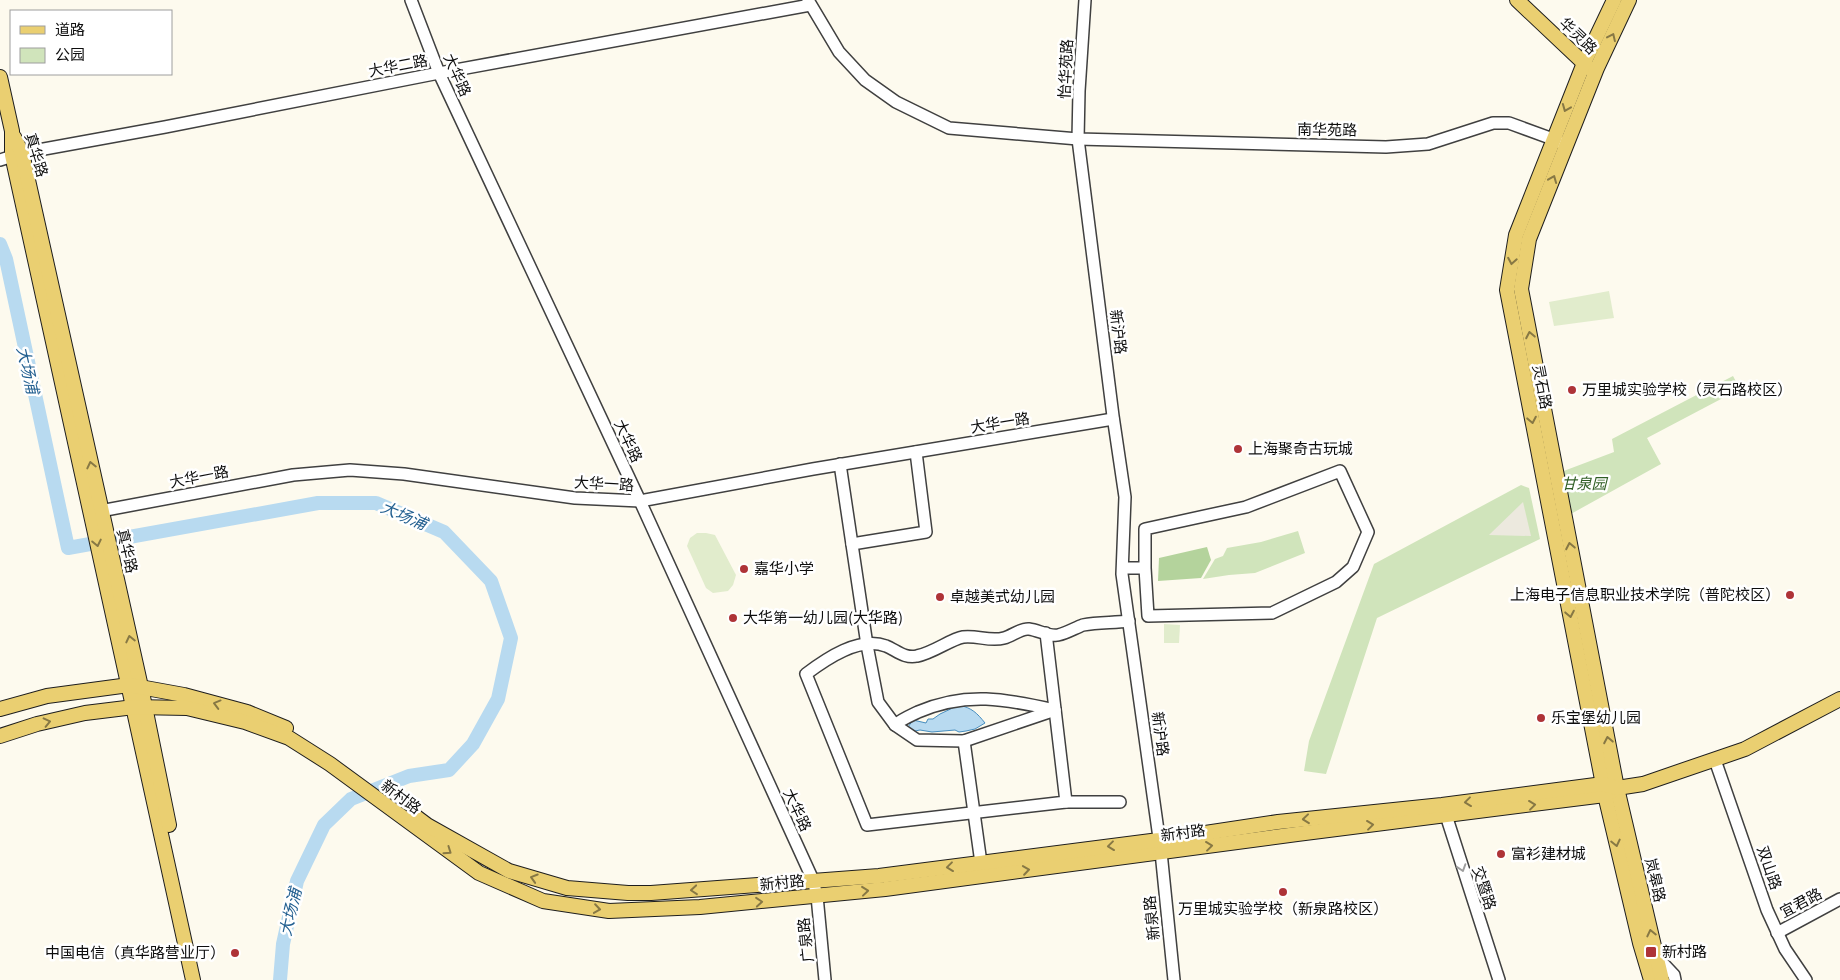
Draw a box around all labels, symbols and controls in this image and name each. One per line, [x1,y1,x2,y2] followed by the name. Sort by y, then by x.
[10,10,172,75] legend
[1556,12,1603,58] street label: 华灵路
[55,18,85,39] text: 道路
[1605,33,1616,42] one-way arrow
[1052,38,1077,99] street label: 怡华苑路
[55,43,85,64] text: 公园
[366,48,429,81] street label: 大华二路
[440,50,477,99] street label: 大华路
[1562,103,1573,112] one-way arrow
[1297,117,1357,140] street label: 南华苑路
[21,130,54,179] street label: 真华路
[1547,175,1558,184] one-way arrow
[1507,256,1517,265] one-way arrow
[1106,308,1133,355] street label: 新沪路
[1525,331,1535,340] one-way arrow
[12,344,47,399] water label: 大场浦
[1529,363,1558,411] street label: 灵石路
[1582,378,1792,399] place label: 万里城实验学校（灵石路校区）
[1566,384,1578,396] marker: 万里城实验学校（灵石路校区）
[968,406,1031,437] street label: 大华一路
[610,416,648,465] street label: 大华路
[1526,416,1536,425] one-way arrow
[1248,437,1353,458] place label: 上海聚奇古玩城
[1232,443,1244,455] marker: 上海聚奇古玩城
[167,459,230,492] street label: 大华一路
[86,460,97,469] one-way arrow
[574,470,635,495] street label: 大华一路
[1561,472,1608,493] park label: 甘泉园
[378,494,434,536] water label: 大场浦
[113,526,144,575] street label: 真华路
[92,538,102,547] one-way arrow
[1566,542,1576,551] one-way arrow
[754,557,814,578] place label: 嘉华小学
[738,563,750,575] marker: 嘉华小学
[1510,583,1780,604] place label: 上海电子信息职业技术学院（普陀校区）
[950,585,1055,606] place label: 卓越美式幼儿园
[1784,589,1796,601] marker: 上海电子信息职业技术学院（普陀校区）
[934,591,946,603] marker: 卓越美式幼儿园
[743,606,903,627] place label: 大华第一幼儿园(大华路)
[1564,610,1574,619] one-way arrow
[727,612,739,624] marker: 大华第一幼儿园(大华路)
[125,635,136,644] one-way arrow
[213,699,222,710] one-way arrow
[1551,706,1641,727] place label: 乐宝堡幼儿园
[1148,710,1175,758] street label: 新沪路
[1535,712,1547,724] marker: 乐宝堡幼儿园
[42,717,51,728] one-way arrow
[1603,736,1613,745] one-way arrow
[378,774,426,818] street label: 新村路
[779,785,817,834] street label: 大华路
[1464,796,1472,806] one-way arrow
[1528,800,1536,811] one-way arrow
[1302,813,1310,824] one-way arrow
[1159,818,1206,845] street label: 新村路
[1367,820,1375,831] one-way arrow
[1610,838,1621,847] one-way arrow
[1106,840,1114,851] one-way arrow
[1205,841,1213,852] one-way arrow
[1511,842,1586,863] place label: 富衫建材城
[1753,843,1788,892] street label: 双山路
[442,846,451,854] one-way arrow
[1495,848,1507,860] marker: 富衫建材城
[1641,855,1672,904] street label: 岚皋路
[945,861,953,872] one-way arrow
[1457,863,1467,872] one-way arrow
[1468,863,1502,912] street label: 交暨路
[1023,865,1031,876] one-way arrow
[758,869,805,894] street label: 新村路
[530,874,538,884] one-way arrow
[1775,882,1825,922] street label: 宜君路
[272,883,307,938] water label: 大场浦
[690,884,698,895] one-way arrow
[862,886,870,897] one-way arrow
[1277,886,1289,898] marker: 万里城实验学校（新泉路校区）
[1138,895,1163,942] street label: 新泉路
[755,897,763,908] one-way arrow
[1178,897,1388,918] place label: 万里城实验学校（新泉路校区）
[593,903,601,914] one-way arrow
[792,917,817,964] street label: 广泉路
[1646,928,1657,937] one-way arrow
[1662,940,1707,961] place label: 新村路
[45,941,225,962] place label: 中国电信（真华路营业厅）
[1644,945,1658,959] marker: 新村路
[229,947,241,959] marker: 中国电信（真华路营业厅）

